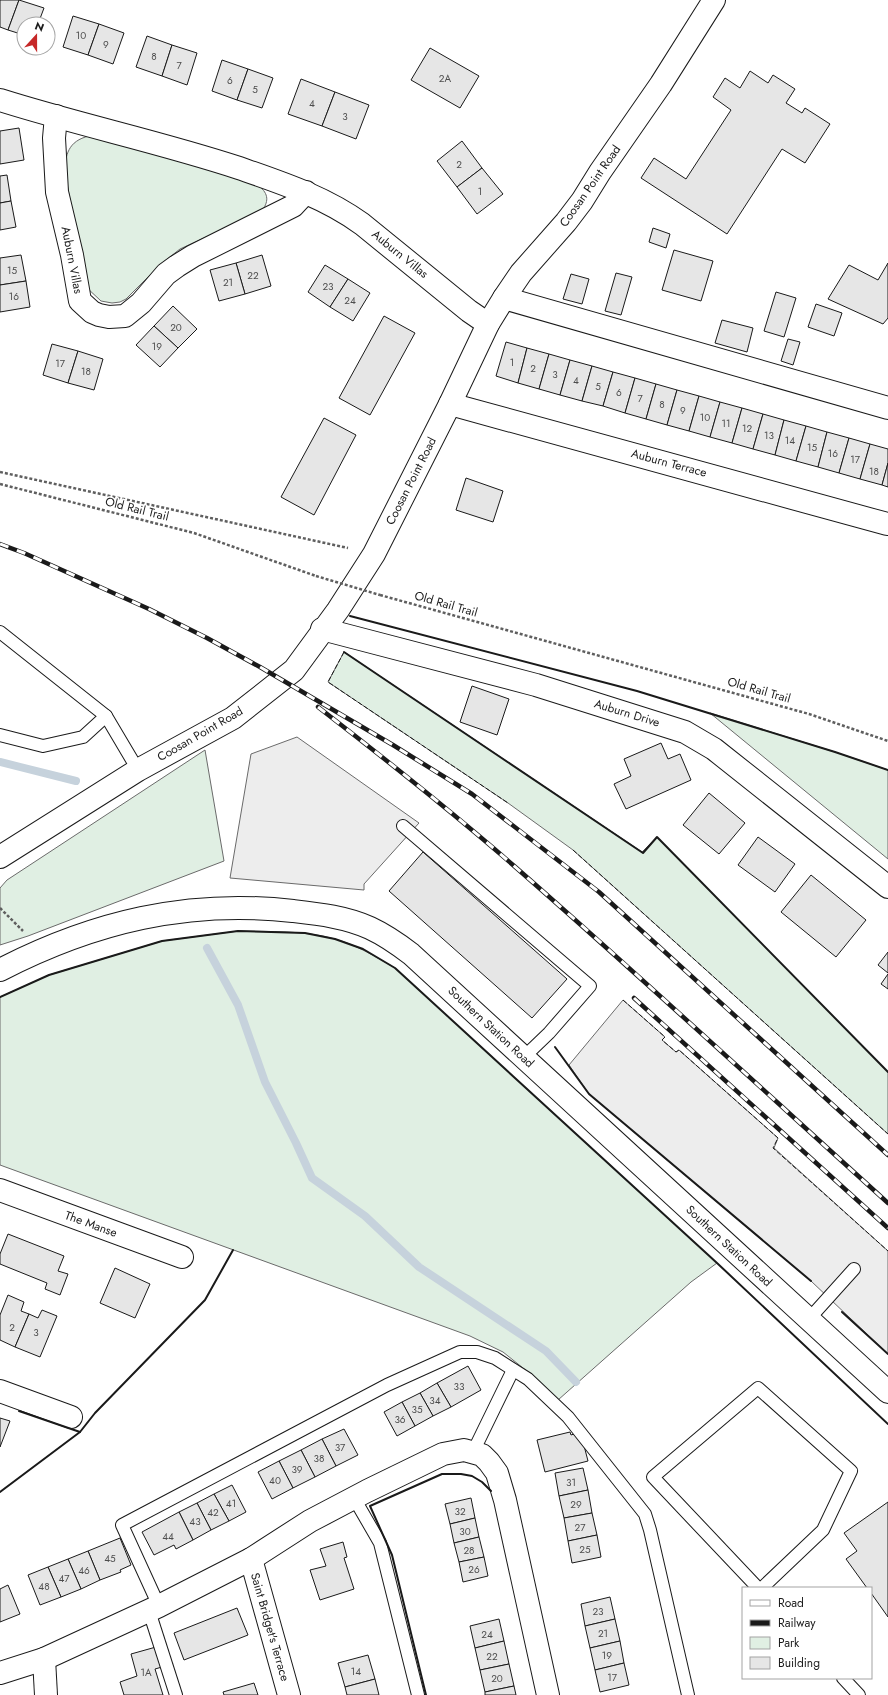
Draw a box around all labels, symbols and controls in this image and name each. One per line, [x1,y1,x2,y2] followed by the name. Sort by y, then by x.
[16,16,56,56] north arrow
[33,18,47,36] text: N
[76,28,86,43] house number: 10
[103,37,109,52] house number: 9
[151,49,157,64] house number: 8
[176,58,182,73] house number: 7
[439,71,452,86] house number: 2A
[227,73,233,88] house number: 6
[252,82,258,97] house number: 5
[309,96,315,111] house number: 4
[342,109,348,124] house number: 3
[555,141,625,231] street label: Coosan Point Road
[456,157,462,172] house number: 2
[478,184,482,199] house number: 1
[57,225,87,295] street label: Auburn Villas
[368,226,432,283] street label: Auburn Villas
[7,263,17,278] house number: 15
[247,268,259,283] house number: 22
[223,275,233,290] house number: 21
[322,279,334,294] house number: 23
[9,289,19,304] house number: 16
[344,293,356,308] house number: 24
[170,320,182,335] house number: 20
[152,339,162,354] house number: 19
[510,355,514,370] house number: 1
[55,356,66,371] house number: 17
[530,361,536,376] house number: 2
[81,364,91,379] house number: 18
[552,367,558,382] house number: 3
[573,373,579,388] house number: 4
[595,379,601,394] house number: 5
[616,385,622,400] house number: 6
[637,391,643,406] house number: 7
[659,397,665,412] house number: 8
[680,403,686,418] house number: 9
[700,410,710,425] house number: 10
[722,416,731,431] house number: 11
[742,421,752,436] house number: 12
[764,428,775,443] house number: 13
[785,433,795,448] house number: 14
[381,434,441,528] street label: Coosan Point Road
[807,440,817,455] house number: 15
[629,444,709,482] street label: Auburn Terrace
[828,446,838,461] house number: 16
[850,452,861,467] house number: 17
[869,464,879,479] house number: 18
[103,492,171,526] street label: Old Rail Trail
[412,586,480,622] street label: Old Rail Trail
[725,672,793,708] street label: Old Rail Trail
[592,694,662,732] street label: Auburn Drive
[154,702,246,766] street label: Coosan Point Road
[444,982,538,1072] street label: Southern Station Road
[682,1201,776,1291] street label: Southern Station Road
[62,1206,120,1242] street label: The Manse
[9,1320,15,1335] house number: 2
[33,1325,39,1340] house number: 3
[454,1379,465,1394] house number: 33
[429,1393,441,1408] house number: 34
[411,1402,423,1417] house number: 35
[394,1412,406,1427] house number: 36
[335,1440,346,1455] house number: 37
[314,1451,324,1466] house number: 38
[291,1462,303,1477] house number: 39
[269,1473,281,1488] house number: 40
[566,1475,576,1490] house number: 31
[226,1496,236,1511] house number: 41
[570,1497,582,1512] house number: 29
[454,1504,466,1519] house number: 32
[207,1505,219,1520] house number: 42
[189,1514,201,1529] house number: 43
[575,1520,586,1535] house number: 27
[459,1524,471,1539] house number: 30
[162,1529,174,1544] house number: 44
[579,1542,591,1557] house number: 25
[463,1543,475,1558] house number: 28
[104,1551,116,1566] house number: 45
[468,1562,480,1577] house number: 26
[78,1563,90,1578] house number: 46
[58,1571,70,1586] house number: 47
[246,1571,294,1683] street label: Saint Bridget's Terrace
[38,1579,50,1594] house number: 48
[742,1587,872,1679] legend
[778,1594,804,1612] text: Road
[592,1604,604,1619] house number: 23
[778,1614,816,1632] text: Railway
[598,1626,608,1641] house number: 21
[481,1627,493,1642] house number: 24
[778,1634,800,1652] text: Park
[602,1648,612,1663] house number: 19
[486,1649,498,1664] house number: 22
[778,1654,820,1672] text: Building
[351,1664,361,1679] house number: 14
[140,1665,152,1680] house number: 1A
[607,1670,618,1685] house number: 17
[491,1671,503,1686] house number: 20

